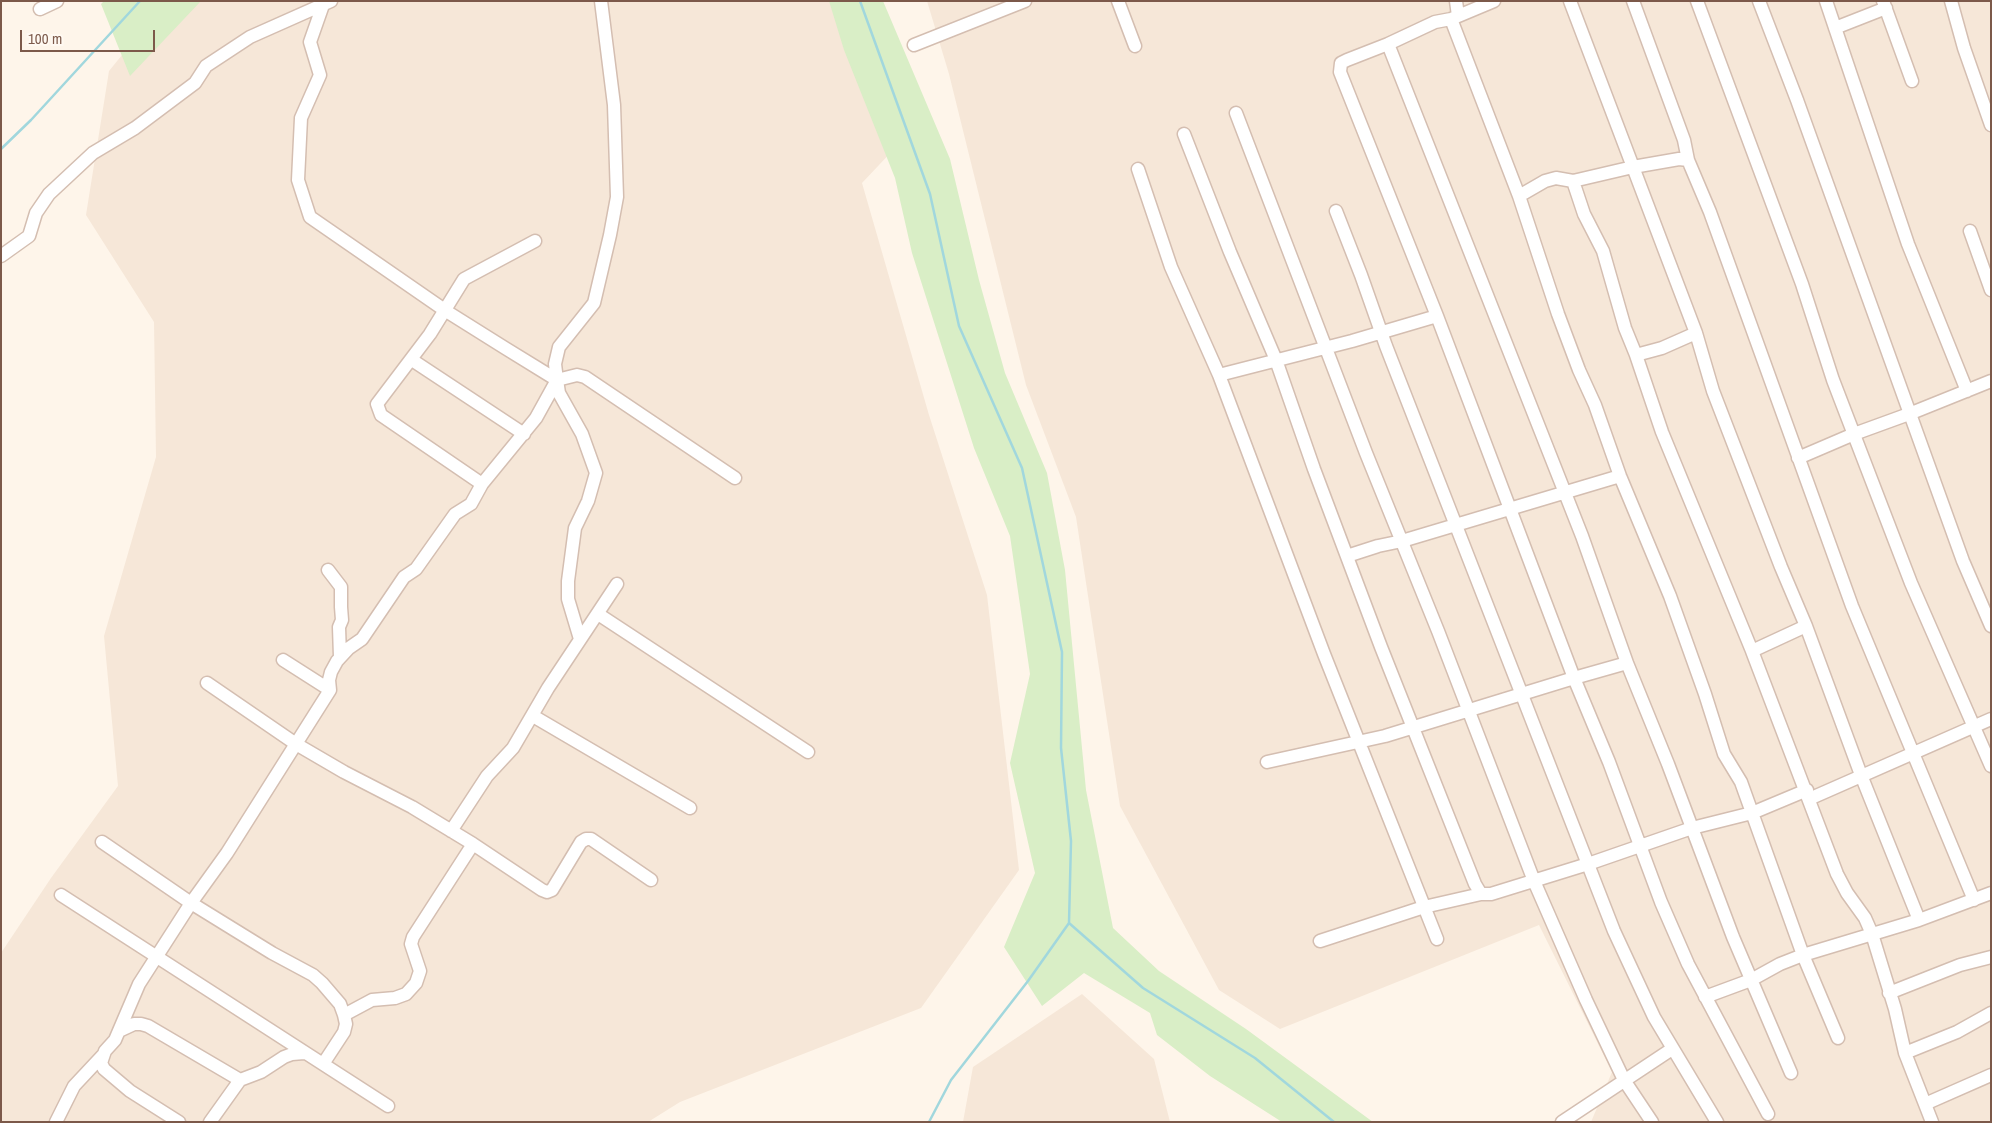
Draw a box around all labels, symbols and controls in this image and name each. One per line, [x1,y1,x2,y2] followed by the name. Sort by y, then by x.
[22,20,158,52] scale bar
[28,28,62,49] text: 100 m

